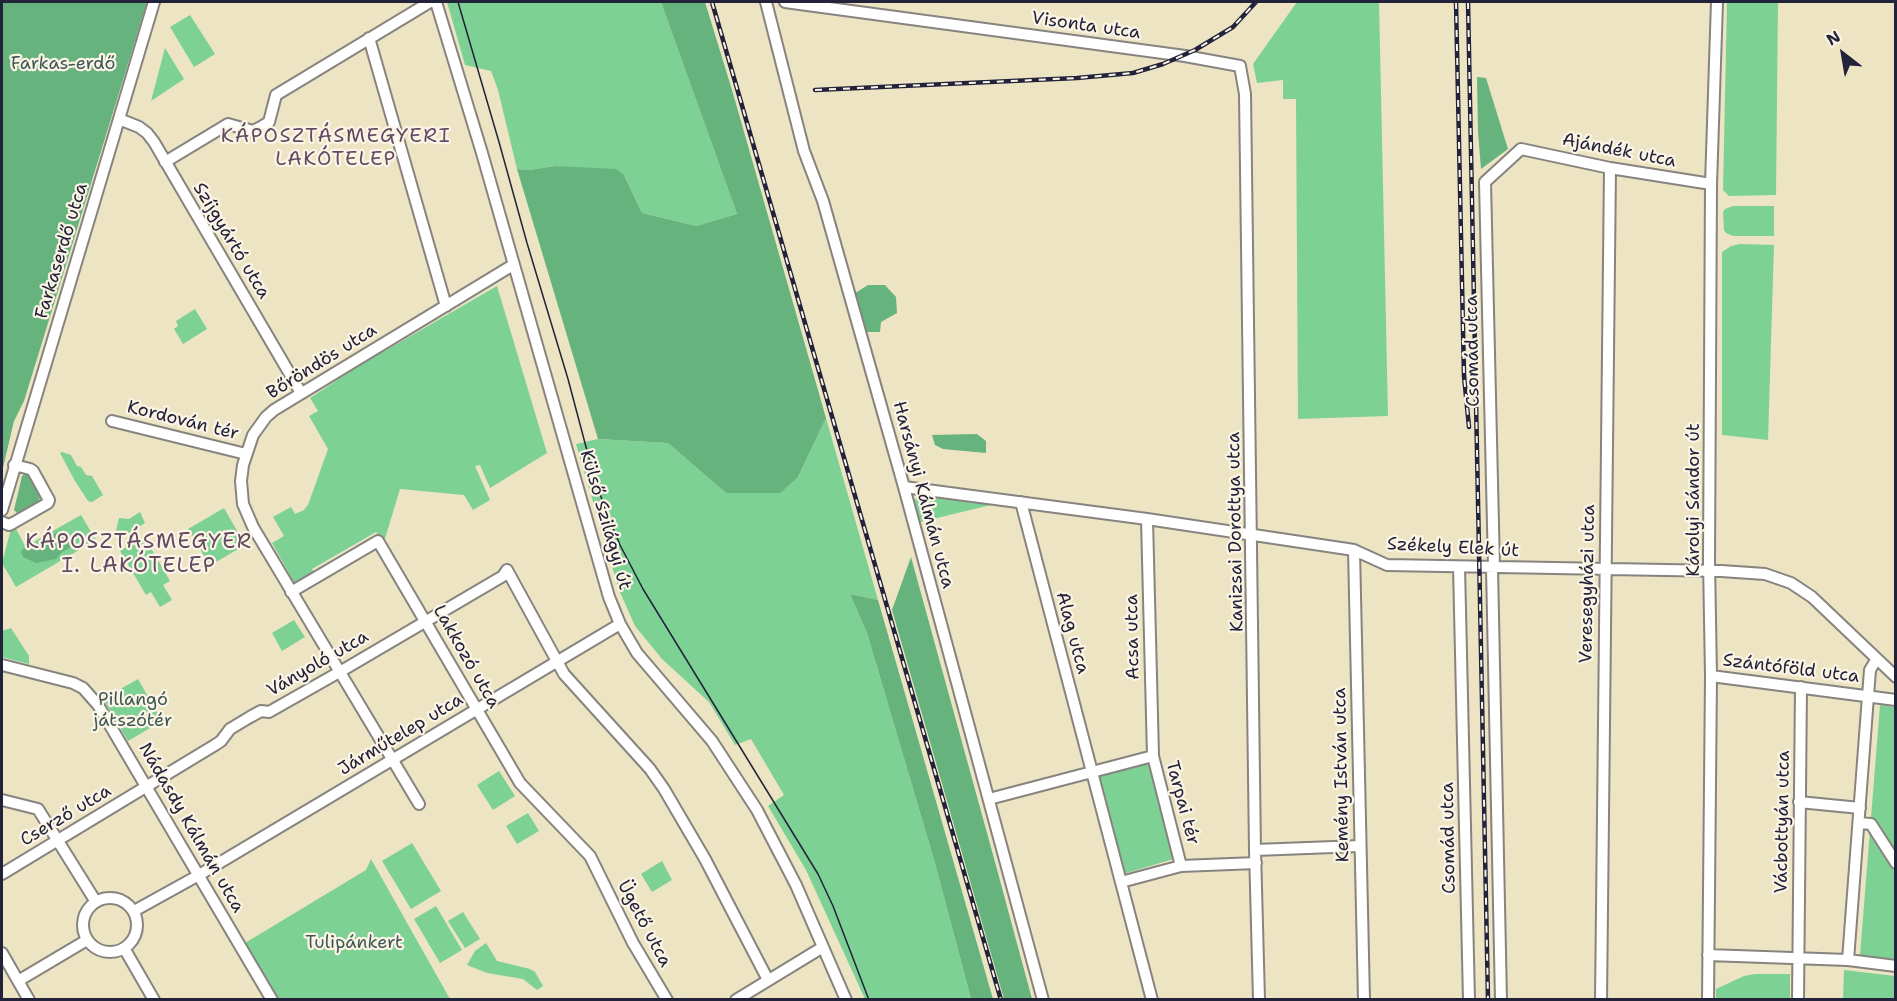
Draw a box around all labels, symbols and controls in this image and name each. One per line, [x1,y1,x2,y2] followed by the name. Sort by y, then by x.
[1030,8,1142,44] street label: Visonta utca
[1813,24,1873,84] north arrow
[1823,26,1844,50] text: N
[11,53,115,75] park label: Farkas-erdő
[221,125,451,172] district label: KÁPOSZTÁSMEGYERI LAKÓTELEP
[1560,129,1678,173] street label: Ajándék utca
[188,179,274,303] street label: Szíjgyártó utca
[31,180,93,322] street label: Farkaserdő utca
[1461,295,1485,407] street label: Csomád utca
[263,320,381,404] street label: Bőröndös utca
[125,397,241,445] street label: Kordován tér
[888,399,958,591] street label: Harsányi Kálmán utca
[1683,423,1705,577] street label: Károlyi Sándor út
[1223,432,1249,632] street label: Kanizsai Dorottya utca
[575,448,635,592] street label: Külső Szilágyi út
[1576,504,1600,664] street label: Veresegyházi utca
[25,530,253,580] district label: KÁPOSZTÁSMEGYER I. LAKÓTELEP
[1386,534,1520,562] street label: Székely Elek út
[1051,590,1093,676] street label: Alag utca
[1121,594,1145,680] street label: Acsa utca
[428,602,504,712] street label: Lakkozó utca
[263,626,373,702] street label: Ványoló utca
[1722,650,1860,688] street label: Szántóföld utca
[1330,687,1354,863] street label: Kemény István utca
[94,689,172,732] park label: Pillangó játszótér
[335,689,467,781] street label: Járműtelep utca
[134,739,248,917] street label: Nádasdy Kálmán utca
[1771,750,1795,894] street label: Vácbottyán utca
[1160,759,1204,847] street label: Tarpai tér
[17,781,115,851] street label: Cserző utca
[1437,782,1461,894] street label: Csomád utca
[612,877,676,971] street label: Ügető utca
[305,932,403,954] park label: Tulipánkert

